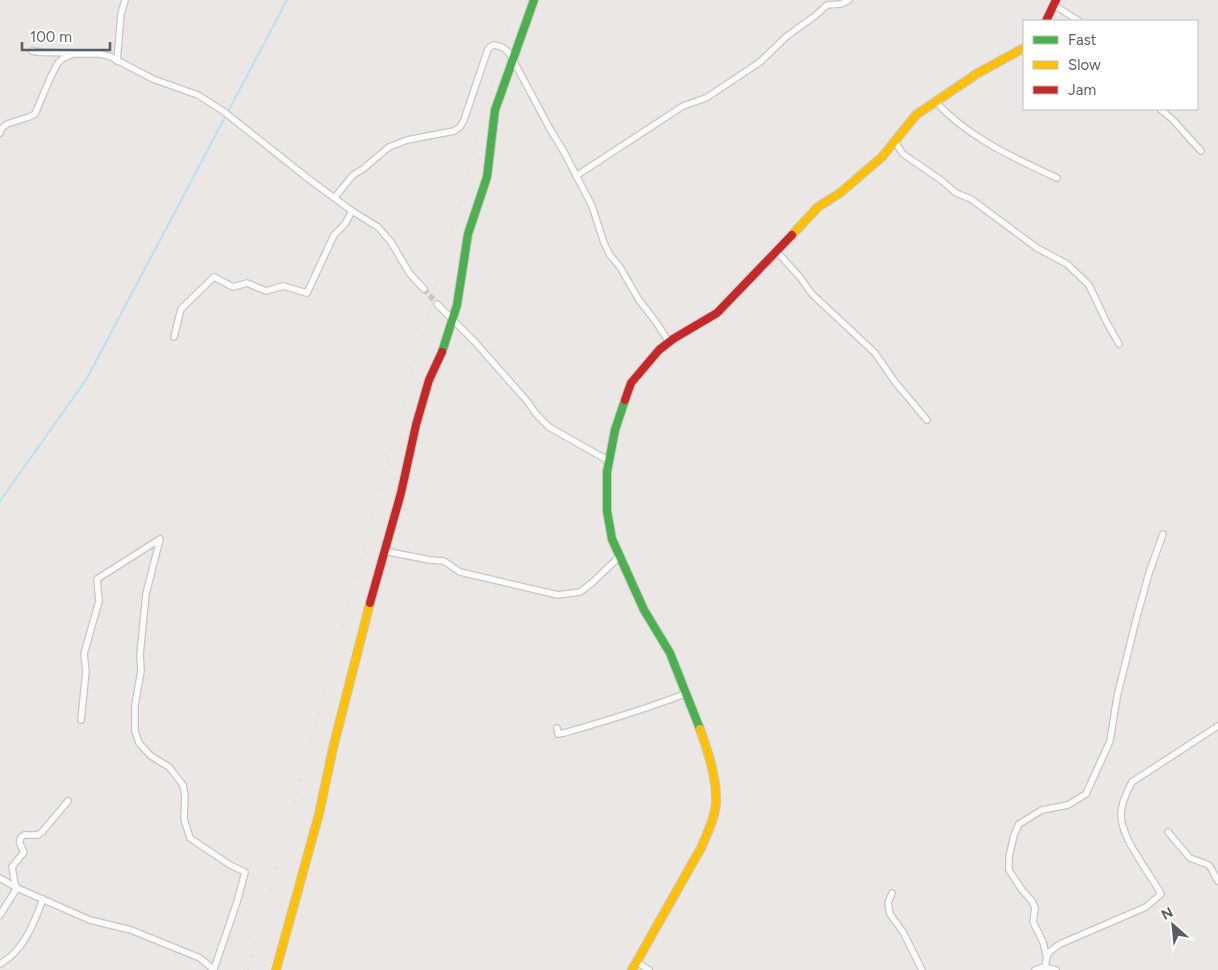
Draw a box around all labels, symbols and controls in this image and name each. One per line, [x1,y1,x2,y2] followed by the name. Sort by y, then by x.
[22,20,110,52] scale bar
[1023,20,1198,110] legend
[30,28,72,46] text: 100 m
[1068,31,1097,49] text: Fast
[1068,56,1101,74] text: Slow
[1068,81,1096,99] text: Jam
[1148,900,1198,950] north arrow
[1159,904,1176,924] text: N

